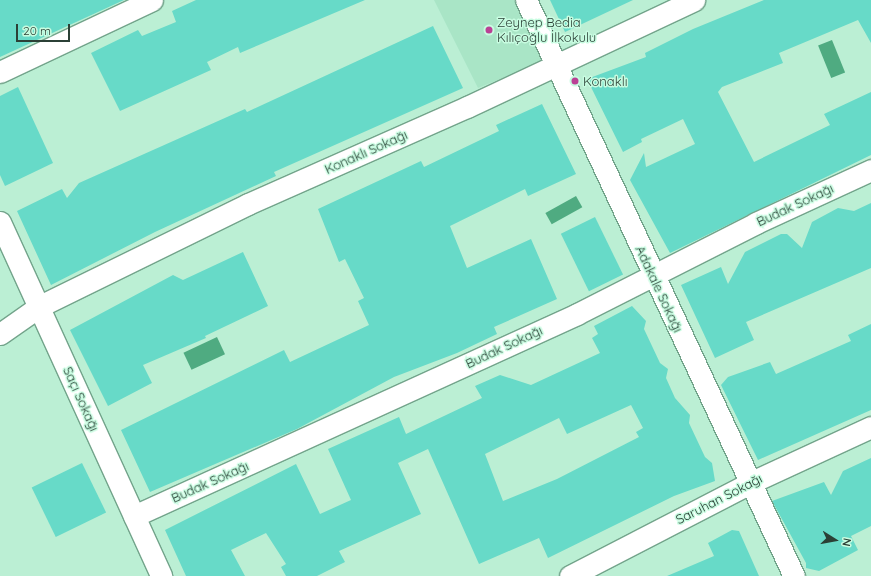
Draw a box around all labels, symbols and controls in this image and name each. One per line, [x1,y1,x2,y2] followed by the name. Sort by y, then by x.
[497,15,596,46] place label: Zeynep Bedia Kılıçoğlu İlkokulu
[18,16,72,42] scale bar
[23,23,51,38] text: 20 m
[484,25,494,35] marker: Zeynep Bedia Kılıçoğlu İlkokulu
[583,73,627,89] place label: Konaklı
[570,76,580,86] marker: Konaklı
[322,127,410,177] street label: Konaklı Sokağı
[754,180,836,230] street label: Budak Sokağı
[632,243,686,335] street label: Adakale Sokağı
[463,322,545,372] street label: Budak Sokağı
[60,364,102,434] street label: Saçı Sokağı
[169,458,251,506] street label: Budak Sokağı
[673,471,765,527] street label: Saruhan Sokağı
[815,520,855,560] north arrow
[839,537,854,548] text: N

